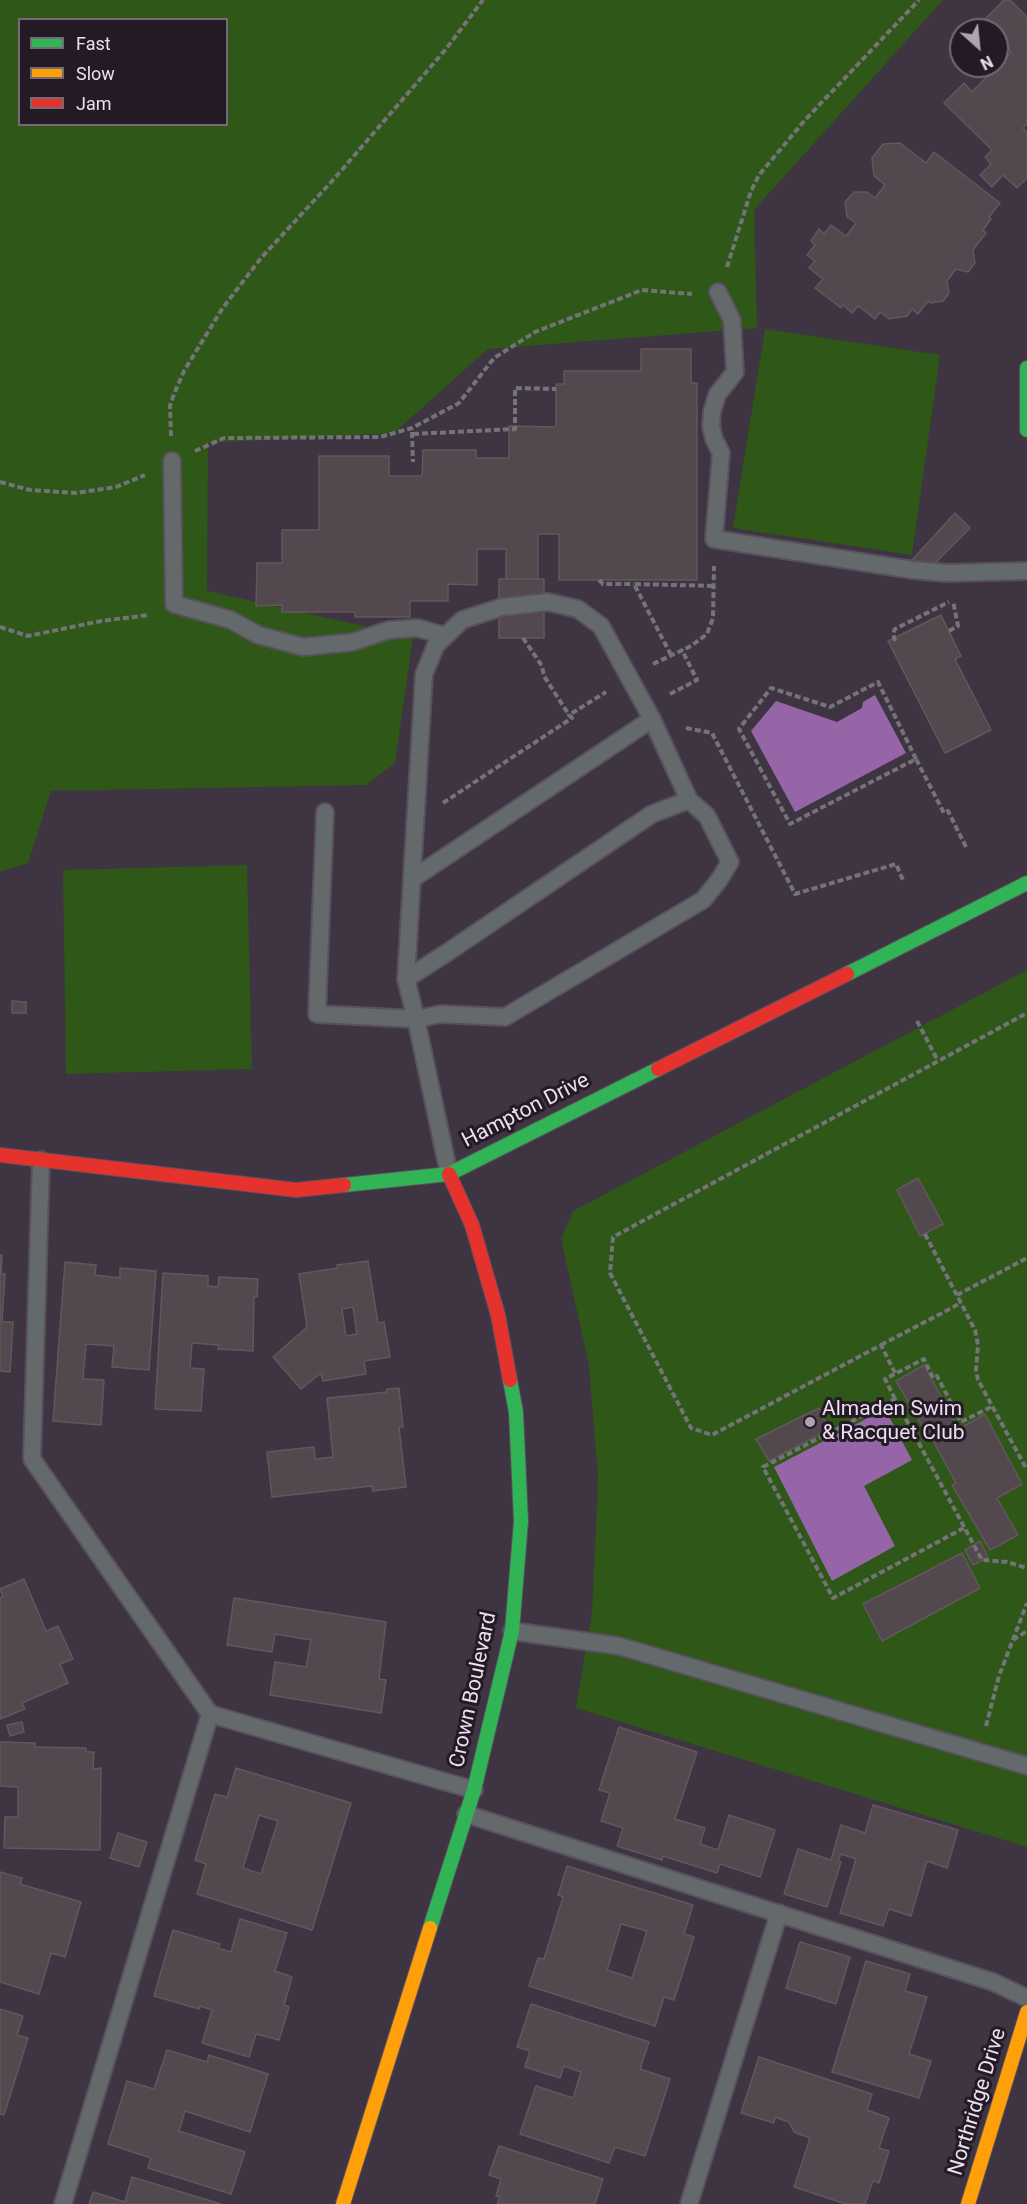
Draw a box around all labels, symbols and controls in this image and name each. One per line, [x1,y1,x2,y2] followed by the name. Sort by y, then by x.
[18,18,228,126] legend
[949,18,1009,78] north arrow
[76,33,111,54] text: Fast
[977,52,996,74] text: N
[76,63,115,84] text: Slow
[76,93,112,114] text: Jam
[458,1068,594,1154] street label: Hampton Drive
[822,1397,964,1447] place label: Almaden Swim & Racquet Club
[803,1415,817,1429] marker: Almaden Swim & Racquet Club
[445,1610,503,1770] street label: Crown Boulevard
[944,2025,1012,2179] street label: Northridge Drive

